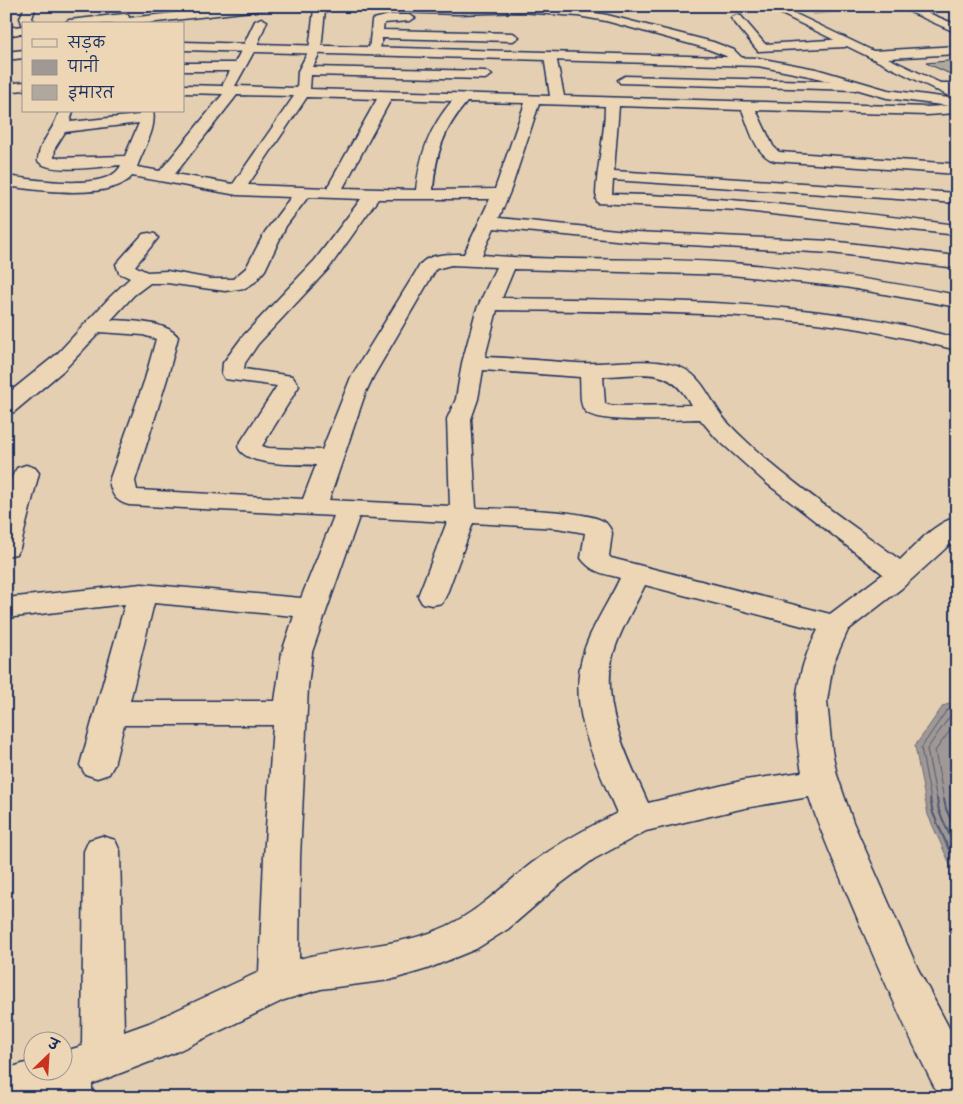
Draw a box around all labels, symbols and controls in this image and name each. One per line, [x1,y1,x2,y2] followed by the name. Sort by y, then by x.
[22,22,185,112] legend
[67,34,106,53] text: सड़क
[67,55,100,77] text: पानी
[68,84,115,103] text: इमारत
[22,1032,72,1082] north arrow
[44,1034,63,1055] text: उ

